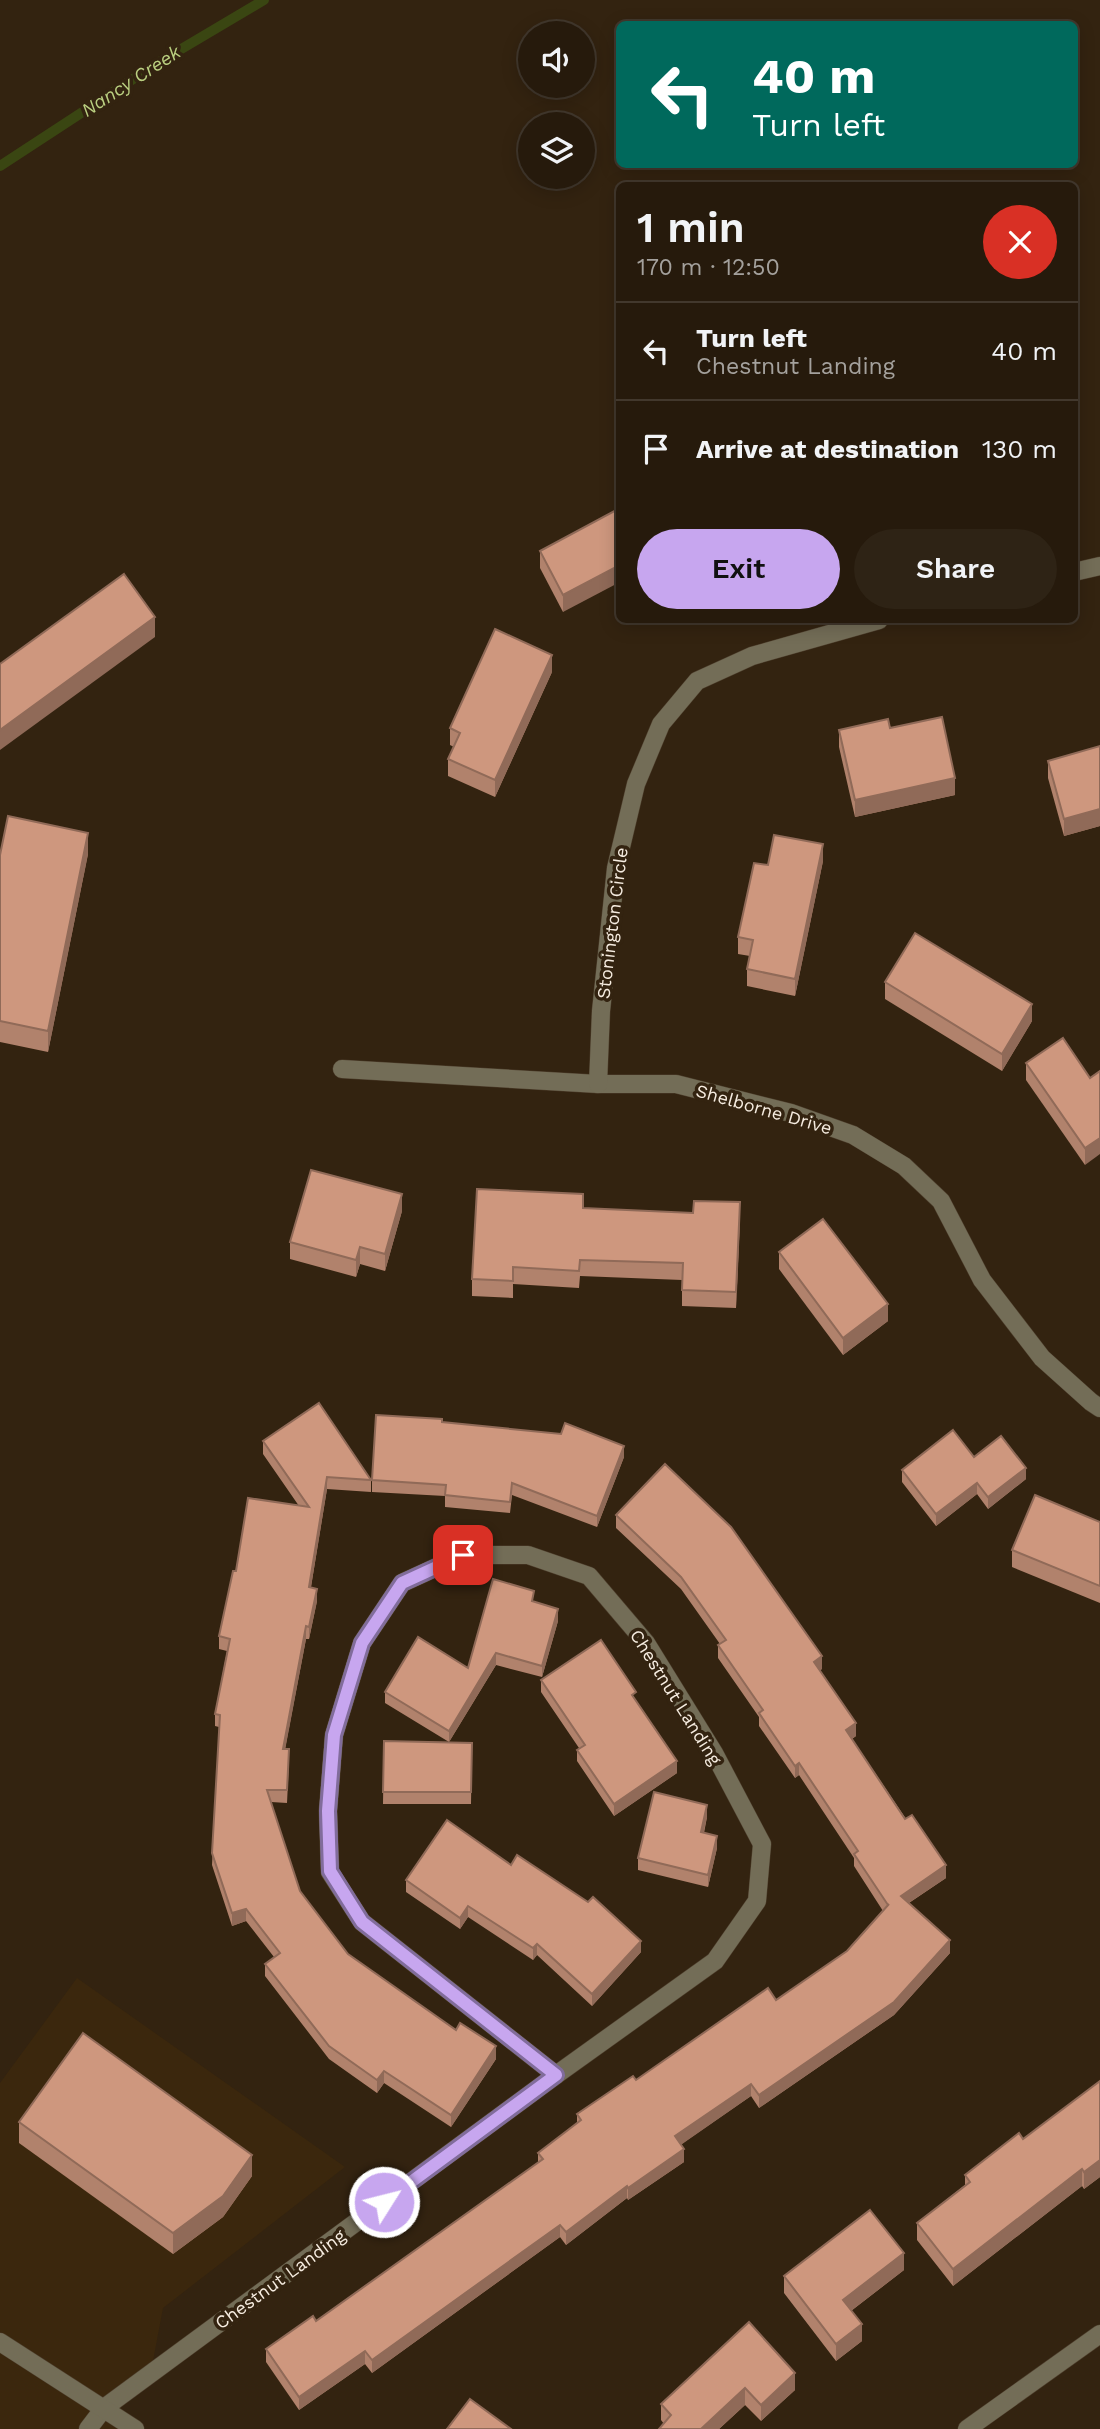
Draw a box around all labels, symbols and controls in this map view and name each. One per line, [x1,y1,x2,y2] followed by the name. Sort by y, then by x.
[518,21,595,189] map controls
[518,21,595,98] button: sound
[77,40,186,122] water label: Nancy Creek
[752,47,875,105] text: 40 m
[637,49,728,140] icon: left
[752,106,885,144] text: Turn left
[518,112,595,189] button: layers
[637,203,745,252] text: 1 min
[983,205,1057,279] button: close
[637,254,780,281] text: 170 m · 12:50
[696,323,807,353] text: Turn left
[637,332,675,370] icon: left
[991,336,1057,366] text: 40 m
[696,353,895,380] text: Chestnut Landing
[637,430,675,468] icon: arrive
[696,434,959,464] text: Arrive at destination
[982,434,1057,464] text: 130 m
[637,529,840,609] button: Exit
[854,529,1057,609] button: Share
[592,846,632,1000] street label: Stonington Circle
[694,1080,834,1138] street label: Shelborne Drive
[433,1525,493,1585] pin
[444,1536,482,1574] icon: arrive
[626,1625,726,1769] street label: Chestnut Landing
[347,2165,421,2239] position arrow
[211,2224,350,2333] street label: Chestnut Landing

